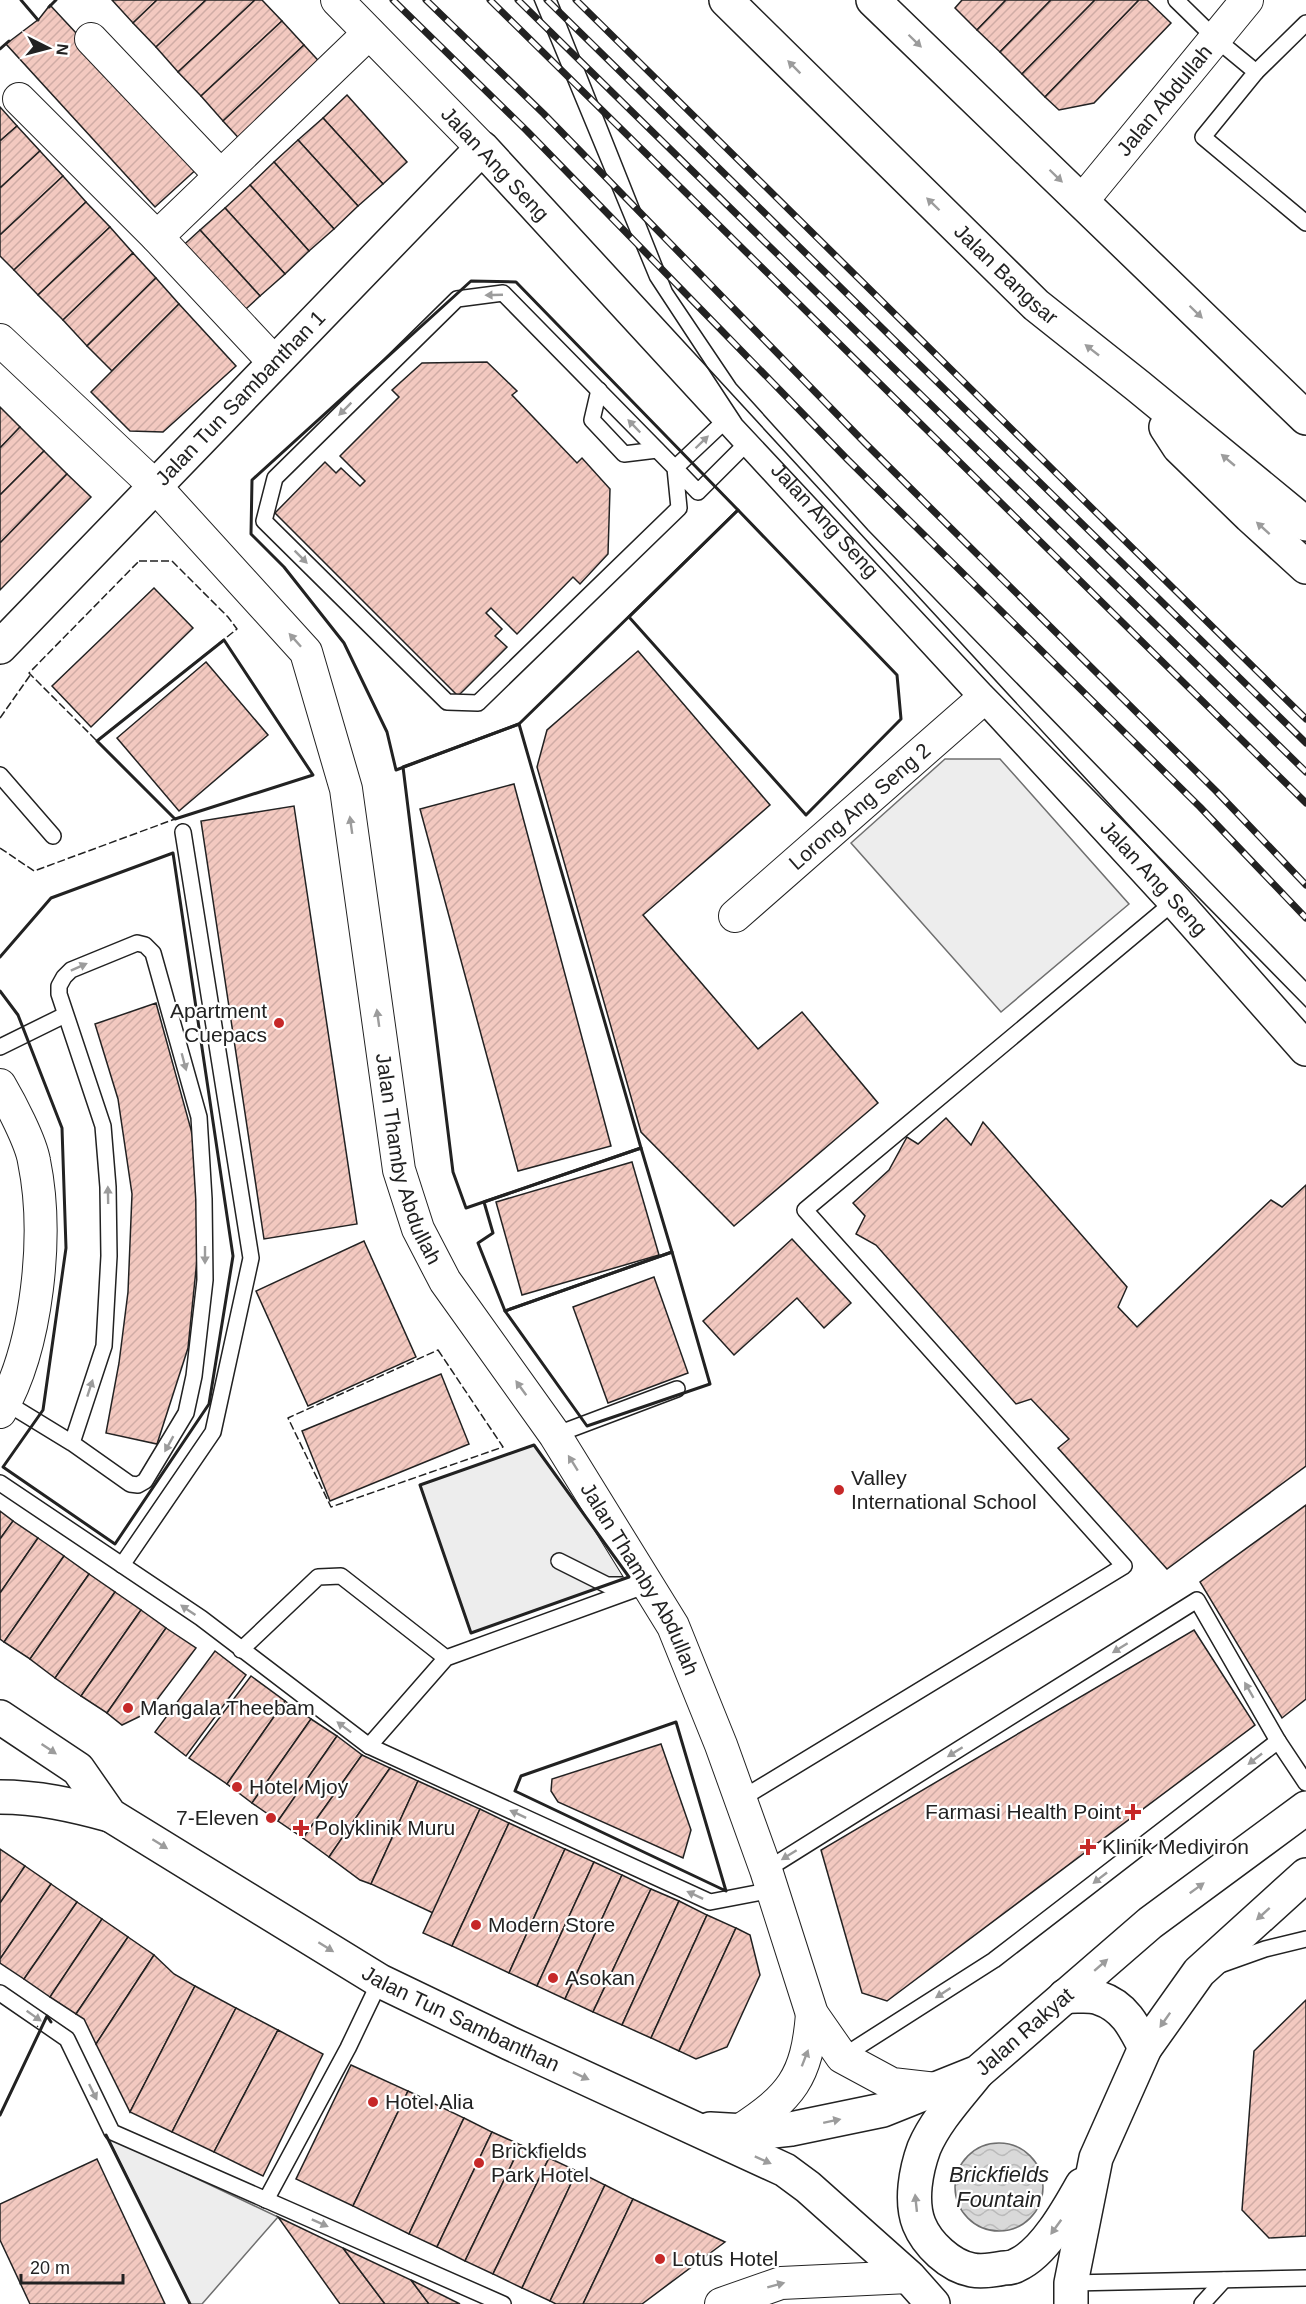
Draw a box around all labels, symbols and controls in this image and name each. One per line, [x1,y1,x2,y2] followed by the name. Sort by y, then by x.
[18,18,78,78] north arrow
[908,33,922,47] one-way arrow
[1112,40,1216,160] street label: Jalan Abdullah
[53,43,71,56] text: N
[787,61,801,75] one-way arrow
[437,102,554,225] street label: Jalan Ang Seng
[1048,169,1063,183] one-way arrow
[926,197,940,211] one-way arrow
[950,219,1062,329] street label: Jalan Bangsar
[484,290,503,300] one-way arrow
[1188,304,1202,318] one-way arrow
[151,306,329,490] street label: Jalan Tun Sambanthan 1
[1085,344,1100,356] one-way arrow
[338,401,352,415] one-way arrow
[627,420,641,434] one-way arrow
[694,436,708,450] one-way arrow
[1221,454,1236,467] one-way arrow
[767,458,883,582] street label: Jalan Ang Seng
[1255,521,1270,535] one-way arrow
[294,550,308,565] one-way arrow
[289,633,302,648] one-way arrow
[784,738,935,874] street label: Lorong Ang Seng 2
[347,815,356,834] one-way arrow
[1096,816,1212,940] street label: Jalan Ang Seng
[71,963,88,972] one-way arrow
[170,999,267,1046] place label: Apartment Cuepacs
[373,1008,383,1027] one-way arrow
[272,1016,286,1030] marker: Apartment Cuepacs
[372,1052,446,1268] street label: Jalan Thamby Abdullah
[179,1053,189,1071] one-way arrow
[104,1186,113,1205] one-way arrow
[200,1245,210,1264] one-way arrow
[86,1379,95,1397] one-way arrow
[515,1380,527,1396] one-way arrow
[164,1436,174,1453] one-way arrow
[567,1455,578,1471] one-way arrow
[851,1466,1037,1513] place label: Valley International School
[576,1478,704,1678] street label: Jalan Thamby Abdullah
[832,1483,846,1497] marker: Valley International School
[181,1604,197,1616] one-way arrow
[1112,1643,1128,1654] one-way arrow
[1244,1682,1254,1699] one-way arrow
[140,1696,315,1719] place label: Mangala Theebam
[121,1701,135,1715] marker: Mangala Theebam
[336,1721,352,1733] one-way arrow
[40,1743,56,1755] one-way arrow
[947,1746,963,1757] one-way arrow
[1247,1753,1263,1765] one-way arrow
[249,1775,349,1798] place label: Hotel Mjoy
[230,1780,244,1794] marker: Hotel Mjoy
[925,1800,1121,1823] place label: Farmasi Health Point
[1126,1805,1140,1819] marker: Farmasi Health Point
[176,1806,259,1829] place label: 7-Eleven
[508,1809,526,1819] one-way arrow
[264,1811,278,1825] marker: 7-Eleven
[314,1816,455,1839] place label: Polyklinik Muru
[292,1819,310,1837] marker: Polyklinik Muru
[1102,1835,1249,1858] place label: Klinik Mediviron
[1079,1838,1097,1856] marker: Klinik Mediviron
[152,1839,168,1850] one-way arrow
[781,1849,798,1860] one-way arrow
[1093,1872,1109,1884] one-way arrow
[1188,1882,1204,1894] one-way arrow
[686,1890,704,1900] one-way arrow
[1255,1907,1270,1921] one-way arrow
[488,1913,615,1936] place label: Modern Store
[469,1918,483,1932] marker: Modern Store
[318,1941,334,1952] one-way arrow
[1093,1959,1108,1972] one-way arrow
[358,1961,563,2076] street label: Jalan Tun Sambanthan
[565,1966,635,1989] place label: Asokan
[546,1971,560,1985] marker: Asokan
[971,1983,1078,2080] street label: Jalan Rakyat
[935,1987,951,1998] one-way arrow
[25,2010,41,2022] one-way arrow
[1159,2011,1171,2027] one-way arrow
[800,2049,810,2067] one-way arrow
[572,2072,589,2081] one-way arrow
[88,2084,97,2101] one-way arrow
[385,2090,474,2113] place label: Hotel Alia
[366,2095,380,2109] marker: Hotel Alia
[823,2116,842,2125] one-way arrow
[491,2139,589,2186] place label: Brickfields Park Hotel
[472,2156,486,2170] marker: Brickfields Park Hotel
[755,2156,772,2165] one-way arrow
[949,2162,1049,2212] water label: Brickfields Fountain
[911,2193,921,2212] one-way arrow
[311,2219,329,2228] one-way arrow
[1050,2219,1062,2234] one-way arrow
[21,2247,123,2285] scale bar
[672,2247,778,2270] place label: Lotus Hotel
[653,2252,667,2266] marker: Lotus Hotel
[30,2258,70,2278] text: 20 m
[767,2280,785,2290] one-way arrow

